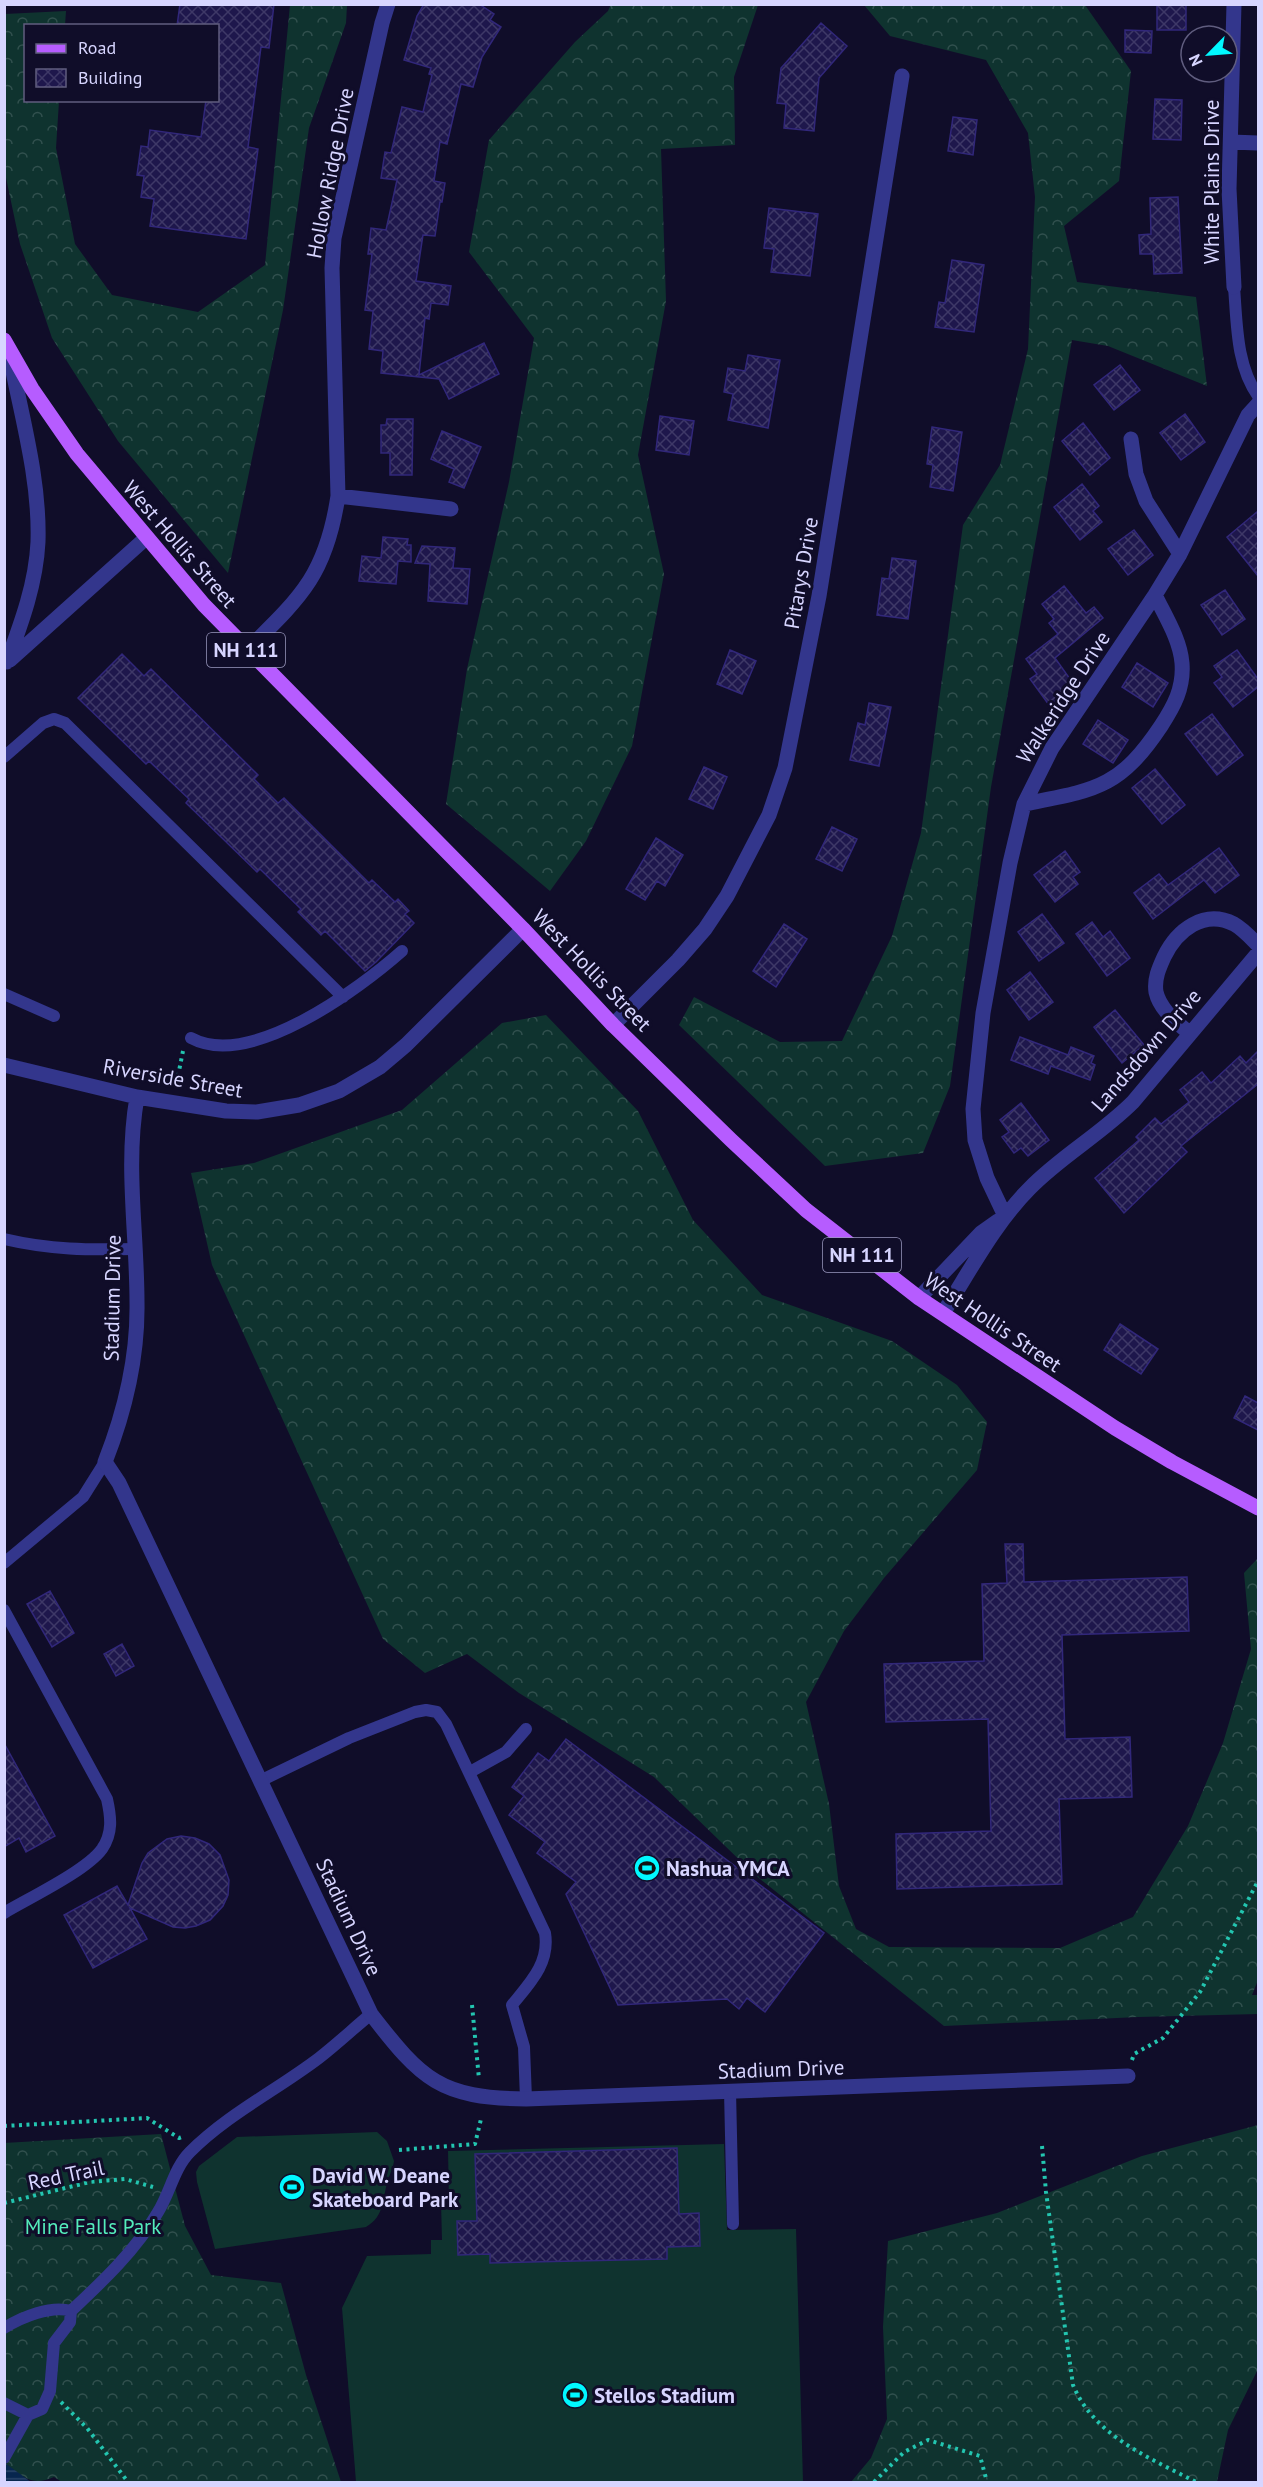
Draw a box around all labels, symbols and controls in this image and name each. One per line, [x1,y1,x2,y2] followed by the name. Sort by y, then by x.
[24,24,219,102] legend
[1179,24,1239,84] north arrow
[78,36,116,59] text: Road
[1184,51,1207,69] text: N
[78,66,142,89] text: Building
[300,85,360,261] street label: Hollow Ridge Drive
[1198,100,1225,264] street label: White Plains Drive
[117,475,243,613] street label: West Hollis Street
[778,515,824,631] street label: Pitarys Drive
[1010,626,1116,768] street label: Walkeridge Drive
[207,633,285,667] road number: NH 111
[527,903,657,1037] street label: West Hollis Street
[1085,983,1207,1117] street label: Landsdown Drive
[101,1052,245,1104] street label: Riverside Street
[97,1234,127,1362] street label: Stadium Drive
[823,1238,901,1272] road number: NH 111
[919,1266,1067,1378] street label: West Hollis Street
[632,1853,662,1883] sports icon: Nashua YMCA
[310,1854,388,1980] street label: Stadium Drive
[666,1855,790,1882] place label: Nashua YMCA
[717,2053,845,2085] street label: Stadium Drive
[25,2154,107,2196] street label: Red Trail
[312,2162,459,2213] place label: David W. Deane Skateboard Park
[277,2172,307,2202] sports icon: David W. Deane Skateboard Park
[25,2213,161,2240] park label: Mine Falls Park
[560,2380,590,2410] sports icon: Stellos Stadium
[594,2382,735,2409] place label: Stellos Stadium

